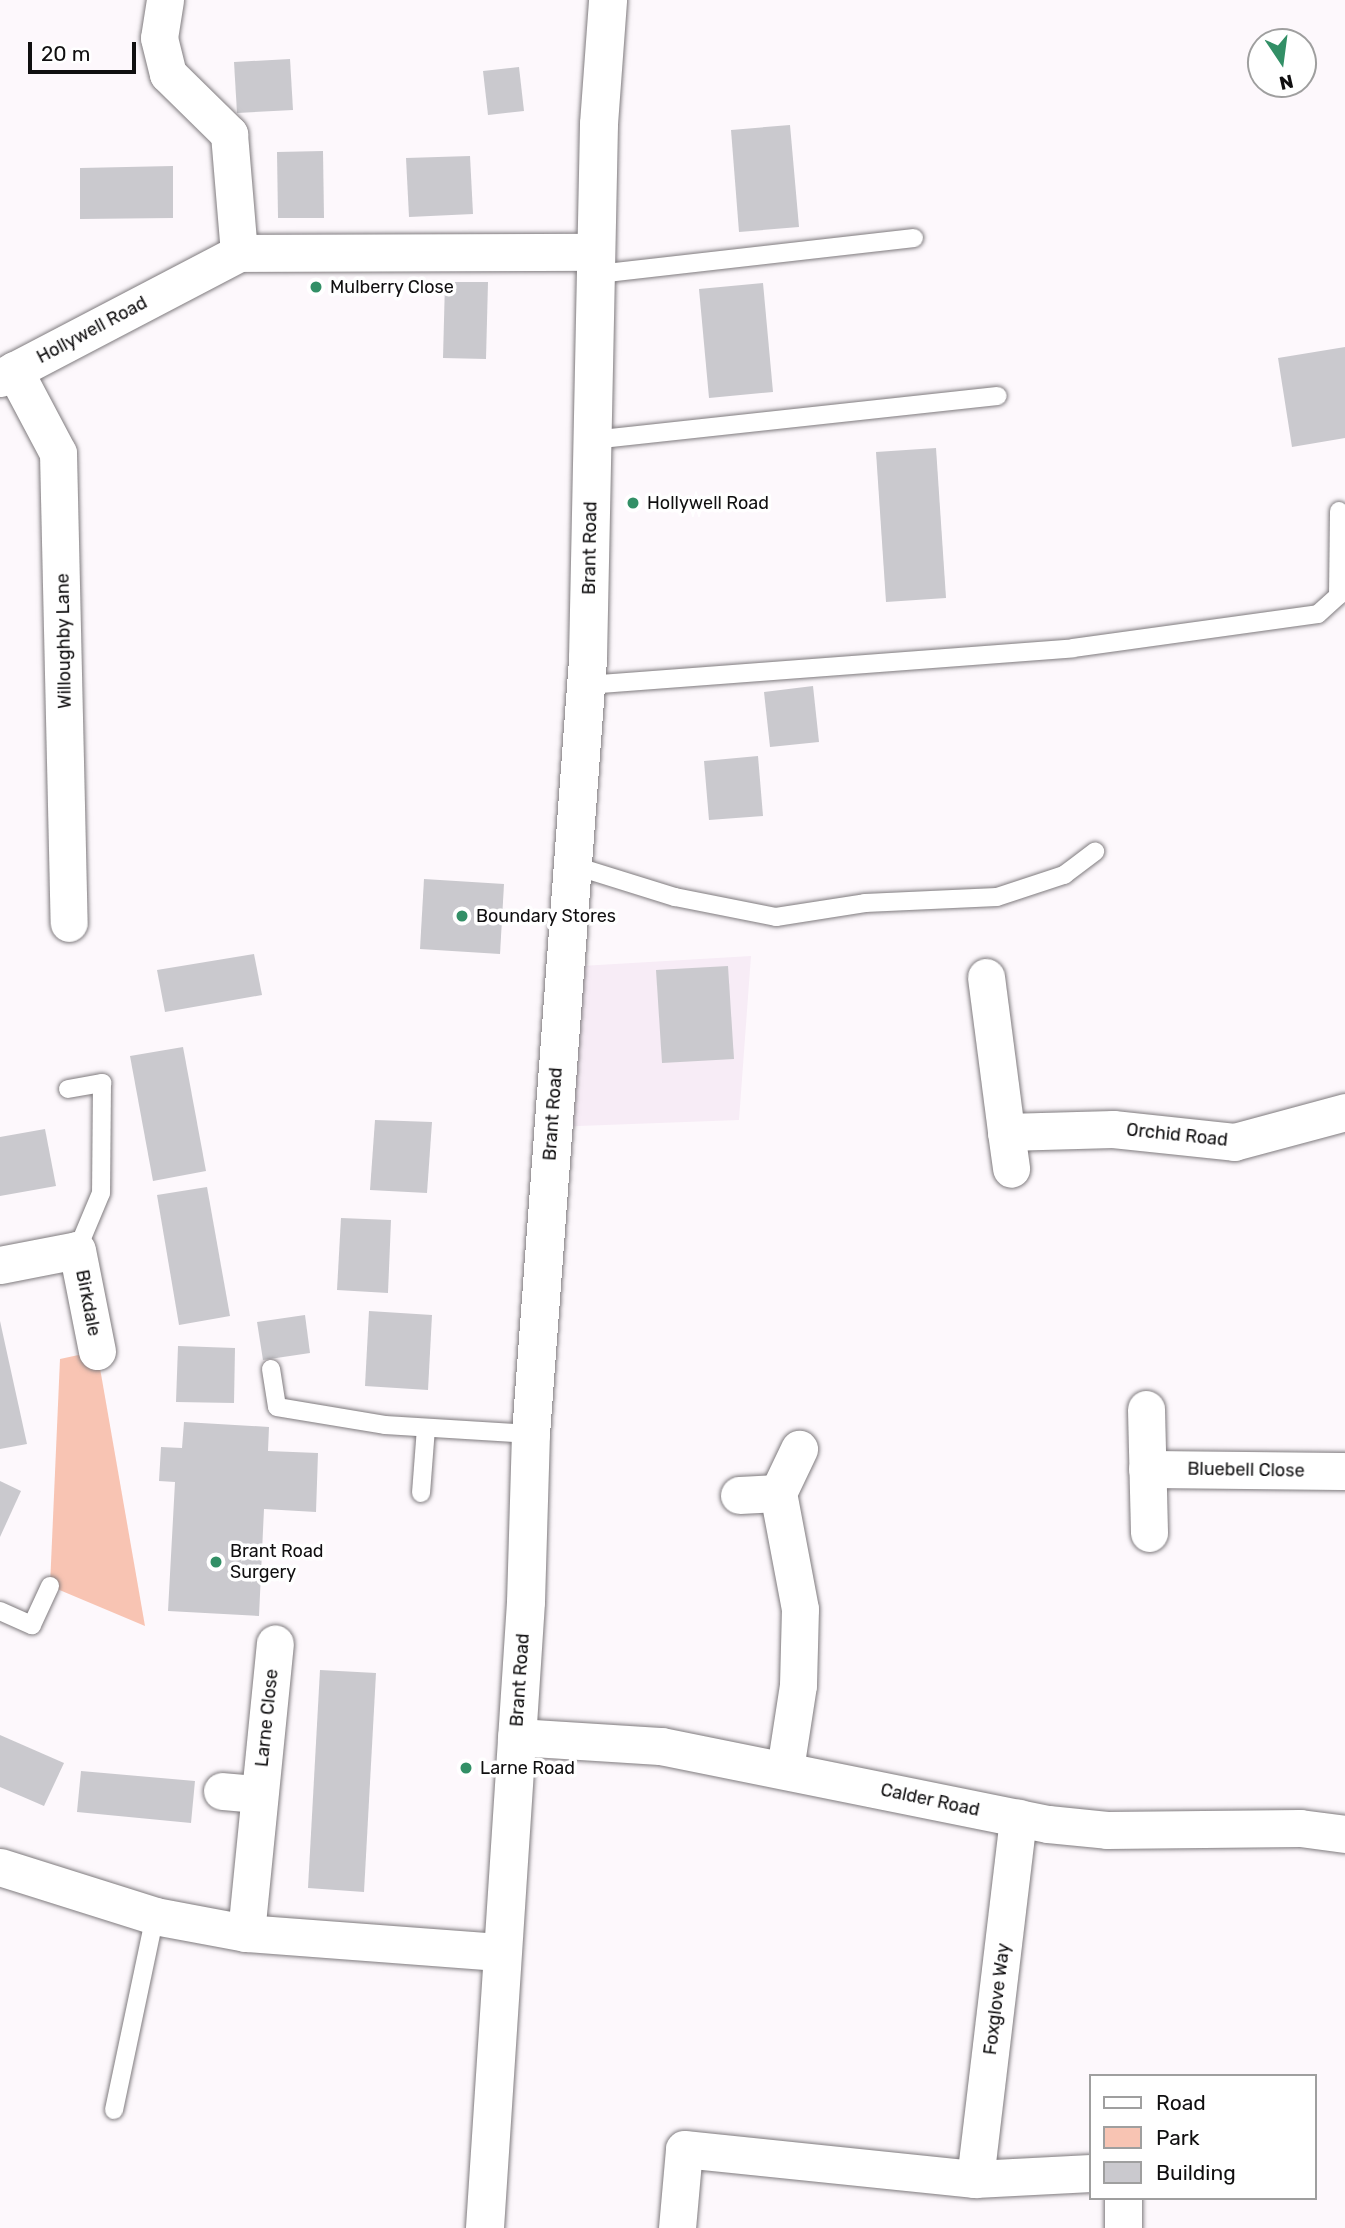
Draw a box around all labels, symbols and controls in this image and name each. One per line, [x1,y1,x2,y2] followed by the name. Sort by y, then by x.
[32,28,140,72] scale bar
[1247,28,1317,98] north arrow
[41,41,90,66] text: 20 m
[1277,69,1296,95] text: N
[330,276,454,298] place label: Mulberry Close
[308,279,324,295] marker: Mulberry Close
[33,292,151,368] street label: Hollywell Road
[647,492,769,514] place label: Hollywell Road
[625,495,641,511] marker: Hollywell Road
[578,501,602,595] street label: Brant Road
[52,573,76,709] street label: Willoughby Lane
[476,905,616,927] place label: Boundary Stores
[454,908,470,924] marker: Boundary Stores
[539,1067,567,1161] street label: Brant Road
[1125,1119,1229,1151] street label: Orchid Road
[71,1268,105,1338] street label: Birkdale
[1187,1458,1305,1482] street label: Bluebell Close
[230,1541,324,1584] place label: Brant Road Surgery
[208,1554,224,1570] marker: Brant Road Surgery
[506,1633,534,1727] street label: Brant Road
[251,1668,283,1768] street label: Larne Close
[480,1757,575,1779] place label: Larne Road
[458,1760,474,1776] marker: Larne Road
[878,1779,982,1821] street label: Calder Road
[979,1942,1015,2056] street label: Foxglove Way
[1090,2074,1317,2200] legend
[1156,2090,1206,2115] text: Road
[1156,2125,1200,2150] text: Park
[1156,2160,1236,2185] text: Building

